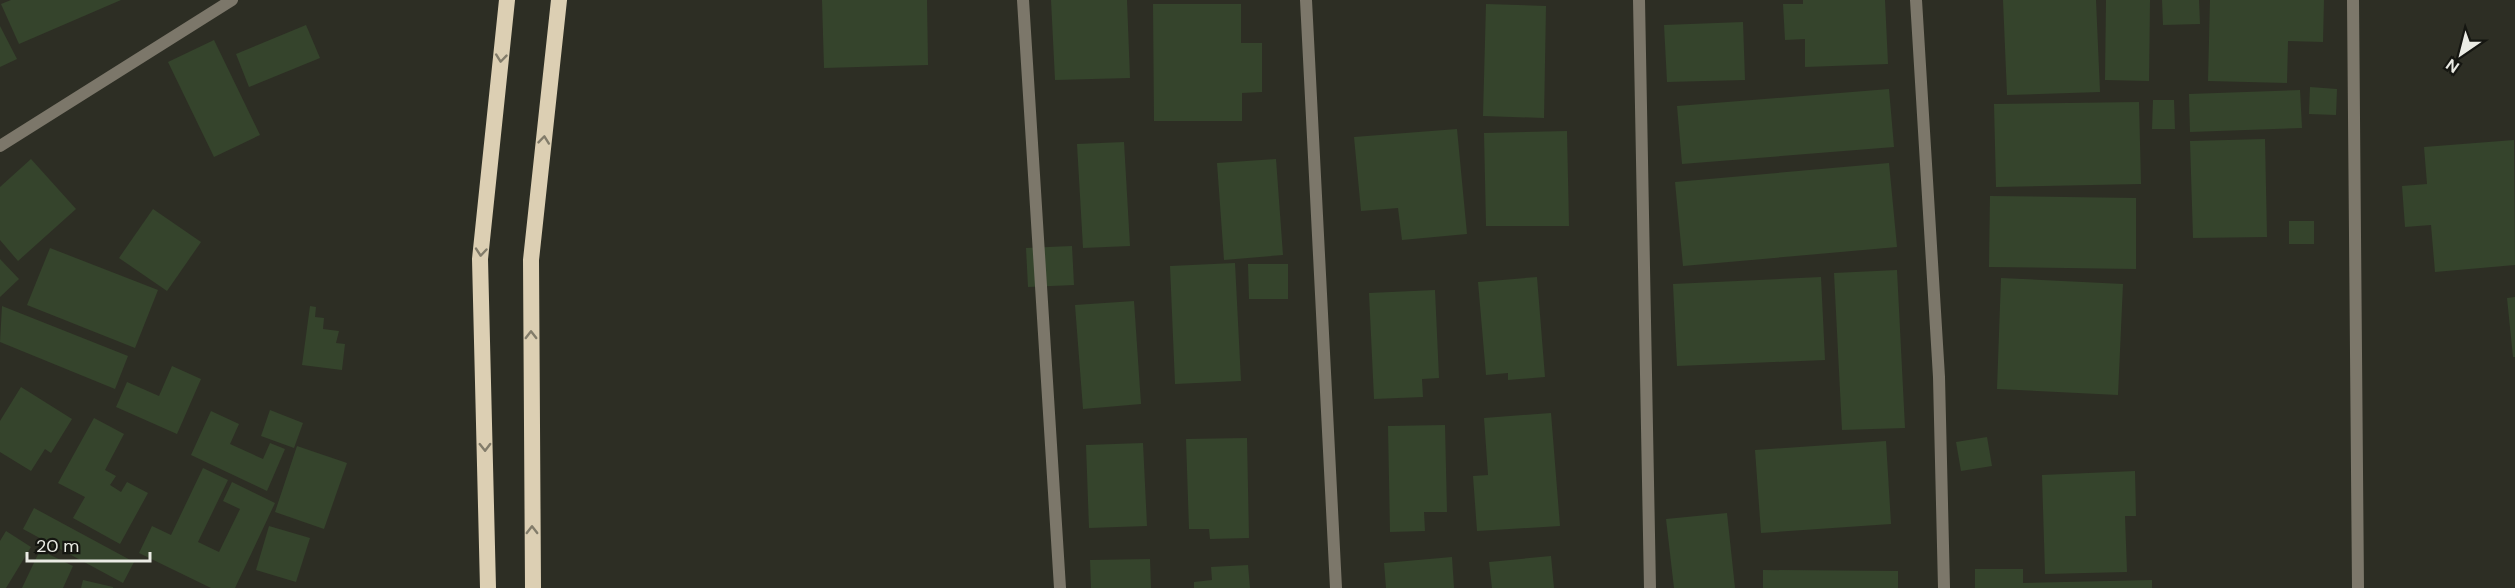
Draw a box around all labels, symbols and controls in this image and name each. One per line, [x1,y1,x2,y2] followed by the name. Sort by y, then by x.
[2431,24,2491,84] north arrow
[495,54,508,63] one-way arrow
[2442,54,2463,78] text: N
[537,136,550,145] one-way arrow
[475,248,488,257] one-way arrow
[525,330,537,339] one-way arrow
[479,443,491,452] one-way arrow
[27,525,150,563] scale bar
[526,525,538,534] one-way arrow
[36,534,79,558] text: 20 m

